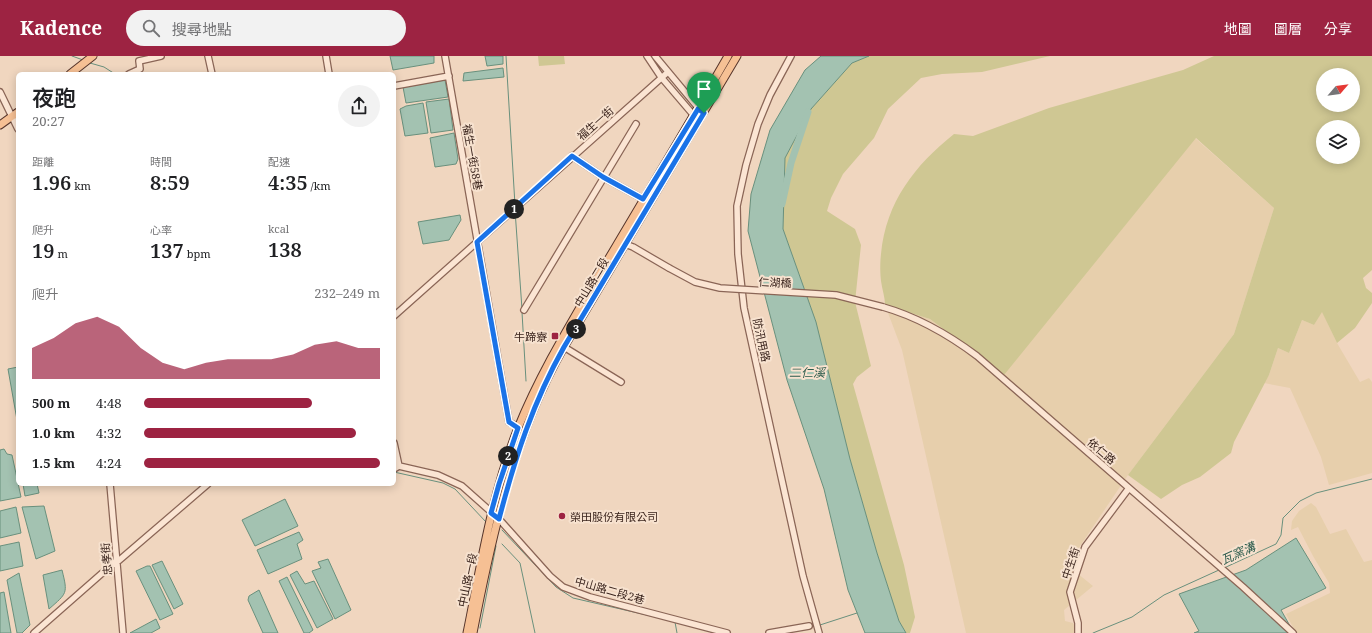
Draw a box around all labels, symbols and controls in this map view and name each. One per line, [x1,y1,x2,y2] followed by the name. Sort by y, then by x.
[126,10,406,46] search box
[20,15,102,41] text: Kadence
[140,17,162,39] icon: search
[172,19,232,39] text: 搜尋地點
[1224,19,1252,38] text: 地圖
[1274,19,1302,38] text: 圖層
[1324,19,1352,38] text: 分享
[1316,68,1360,112] north arrow
[1316,68,1360,164] map controls
[687,72,721,113] pin
[693,78,715,100] icon: arrive
[32,82,76,112] text: 夜跑
[338,85,380,127] button: share
[574,103,616,143] street label: 福生一街
[32,112,65,130] text: 20:27
[1316,120,1360,164] button: layers
[460,123,486,191] street label: 福生一街58巷
[32,154,54,169] text: 距離
[150,154,172,169] text: 時間
[268,154,290,169] text: 配速
[32,169,71,196] text: 1.96
[150,169,190,196] text: 8:59
[268,169,308,196] text: 4:35
[71,178,91,193] text: km
[308,178,331,193] text: /km
[504,199,524,219] pin: 1
[511,201,517,216] text: 1
[268,221,289,236] text: kcal
[32,222,54,237] text: 爬升
[150,222,172,237] text: 心率
[268,236,302,263] text: 138
[32,237,55,264] text: 19
[150,237,184,264] text: 137
[55,246,68,261] text: m
[184,246,211,261] text: bpm
[570,255,612,309] street label: 中山路二段
[758,274,792,290] street label: 仁湖橋
[314,284,380,302] text: 232–249 m
[32,285,58,303] text: 爬升
[750,317,774,363] street label: 防汛用路
[566,319,586,339] pin: 3
[573,321,579,336] text: 3
[514,329,547,344] place label: 牛蹄寮
[550,331,560,341] marker: 牛蹄寮
[789,364,827,381] water label: 二仁溪
[32,394,70,412] text: 500 m
[96,394,122,412] text: 4:48
[32,424,75,442] text: 1.0 km
[96,424,122,442] text: 4:32
[1085,435,1119,467] street label: 依仁路
[498,446,518,466] pin: 2
[505,448,511,463] text: 2
[32,454,75,472] text: 1.5 km
[96,454,122,472] text: 4:24
[570,509,658,524] place label: 榮田股份有限公司
[557,511,567,521] marker: 榮田股份有限公司
[1218,537,1260,568] water label: 瓦窯溝
[97,542,115,576] street label: 忠孝街
[1058,545,1082,581] street label: 中生街
[454,552,480,608] street label: 中山路一段
[573,573,647,607] street label: 中山路二段2巷

